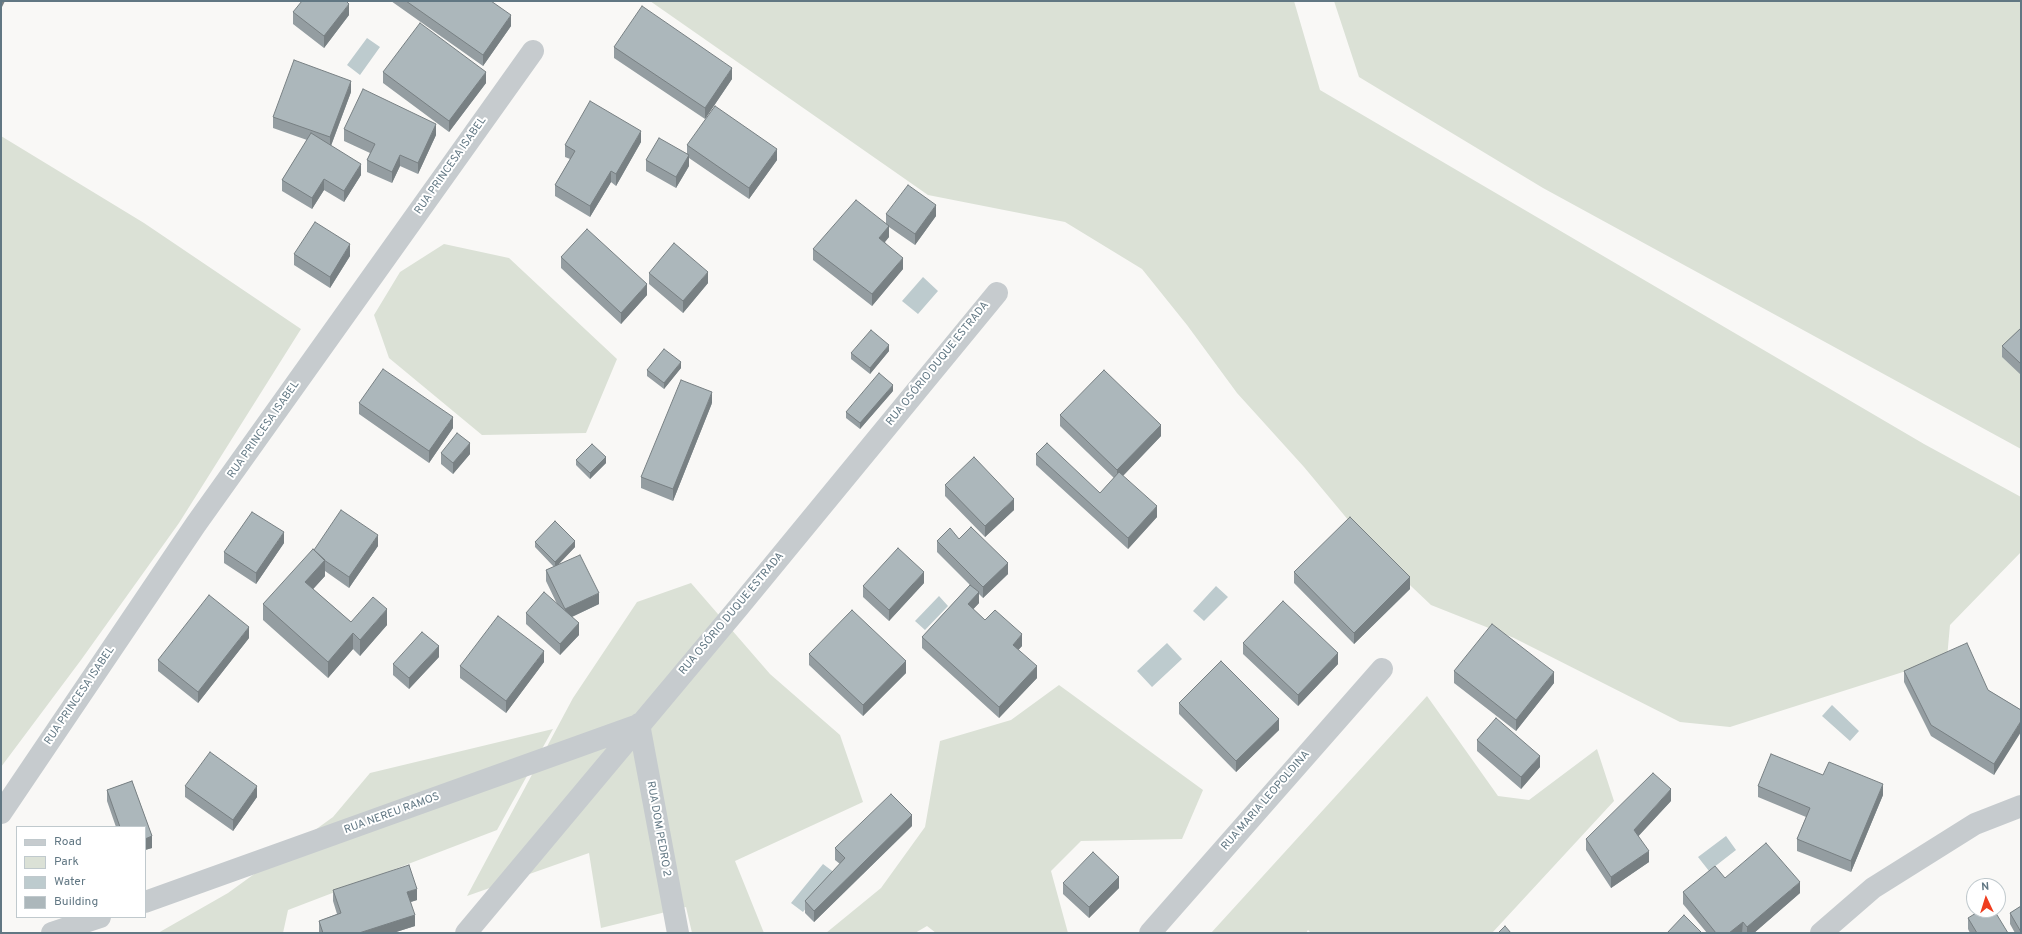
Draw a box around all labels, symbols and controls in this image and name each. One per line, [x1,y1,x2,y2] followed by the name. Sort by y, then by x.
[412,115,490,217] street label: RUA PRINCESA ISABEL
[884,299,992,429] street label: RUA OSÓRIO DUQUE ESTRADA
[225,379,303,481] street label: RUA PRINCESA ISABEL
[677,550,787,678] street label: RUA OSÓRIO DUQUE ESTRADA
[42,644,118,748] street label: RUA PRINCESA ISABEL
[1219,748,1313,854] street label: RUA MARIA LEOPOLDINA
[643,780,673,878] street label: RUA DOM PEDRO 2
[343,791,441,837] street label: RUA NEREU RAMOS
[16,826,146,918] legend
[54,834,82,850] text: Road
[54,854,79,870] text: Park
[54,874,86,890] text: Water
[1966,878,2006,918] north arrow
[1981,880,1990,894] text: N
[54,894,98,910] text: Building

